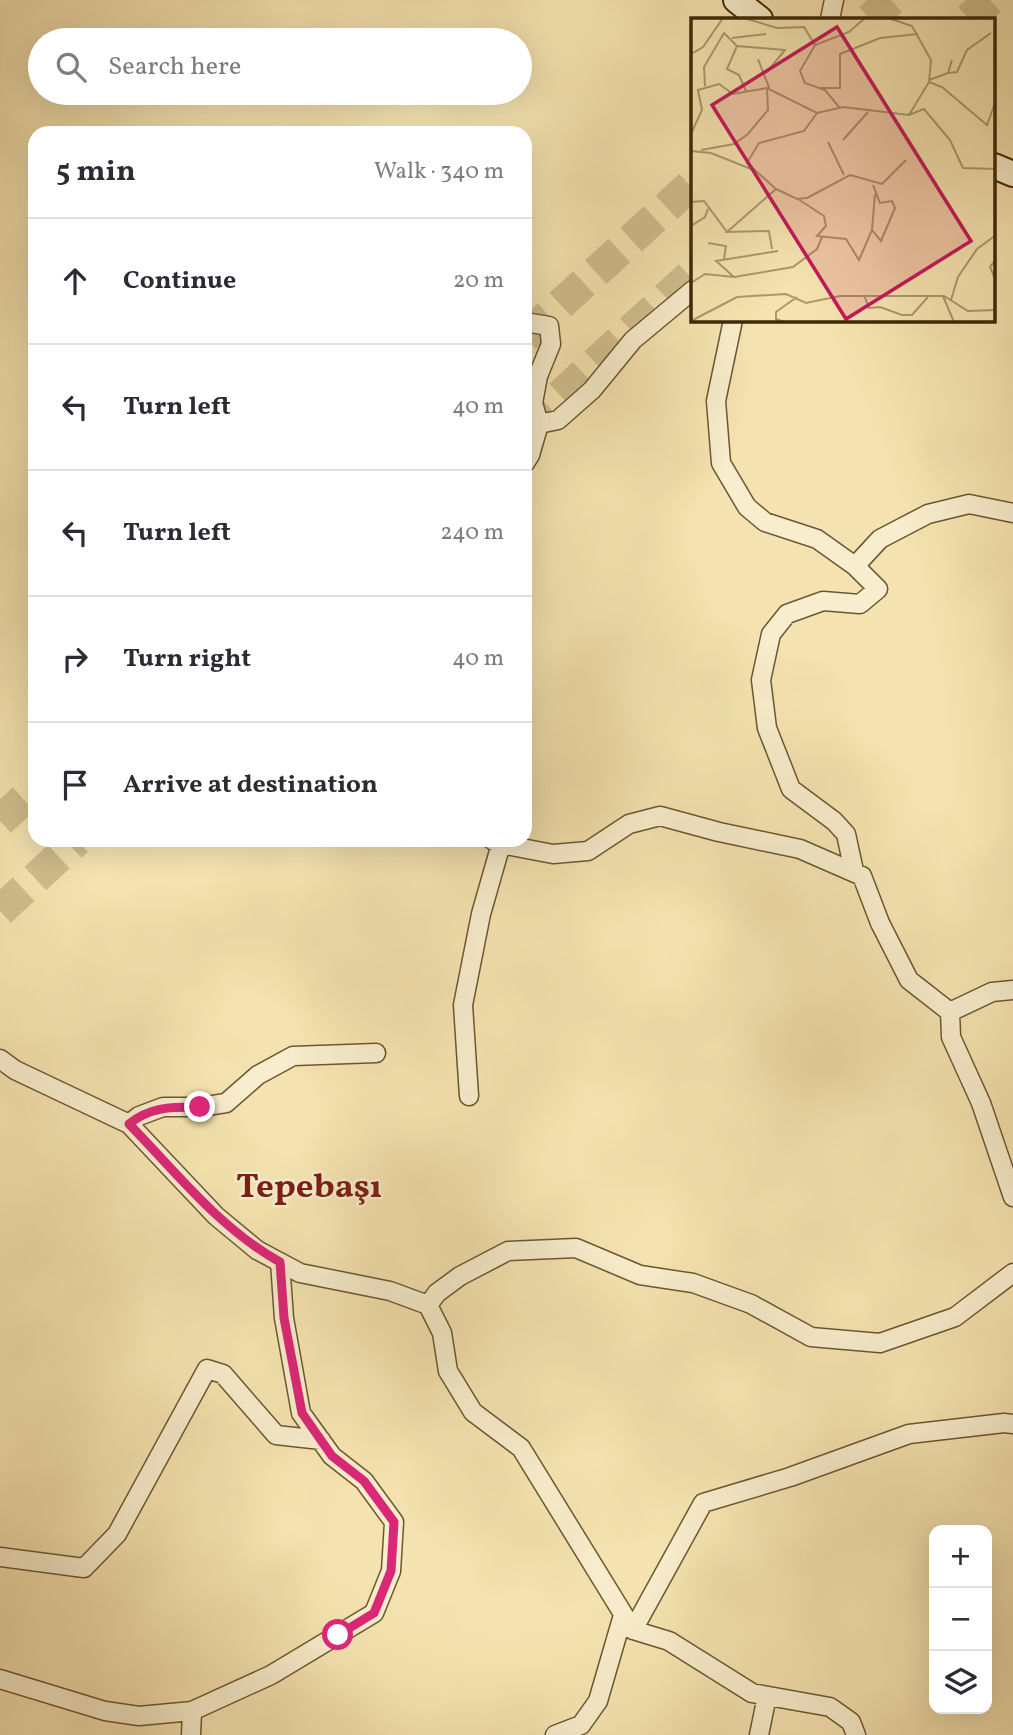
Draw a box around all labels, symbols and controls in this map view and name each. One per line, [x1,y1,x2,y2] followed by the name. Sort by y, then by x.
[691,18,996,322] inset map
[28,28,532,105] search box
[52,48,90,86] icon: search
[108,49,241,85] text: Search here
[56,151,136,193] text: 5 min
[374,156,504,188] text: Walk · 340 m
[56,262,94,300] icon: ahead
[123,263,236,299] text: Continue
[453,265,504,297] text: 20 m
[56,388,94,426] icon: left
[123,389,231,425] text: Turn left
[452,391,504,423] text: 40 m
[56,514,94,552] icon: left
[123,515,231,551] text: Turn left
[440,517,504,549] text: 240 m
[56,640,94,678] icon: right
[123,641,251,677] text: Turn right
[452,643,504,675] text: 40 m
[56,766,94,804] icon: arrive
[123,767,378,803] text: Arrive at destination
[184,1091,215,1122] route end
[236,1164,382,1212] district label: Tepebaşı
[929,1525,992,1714] map controls
[929,1525,992,1588] button: +
[929,1588,992,1651] button: −
[322,1619,353,1650] route start
[929,1651,992,1714] button: layers

